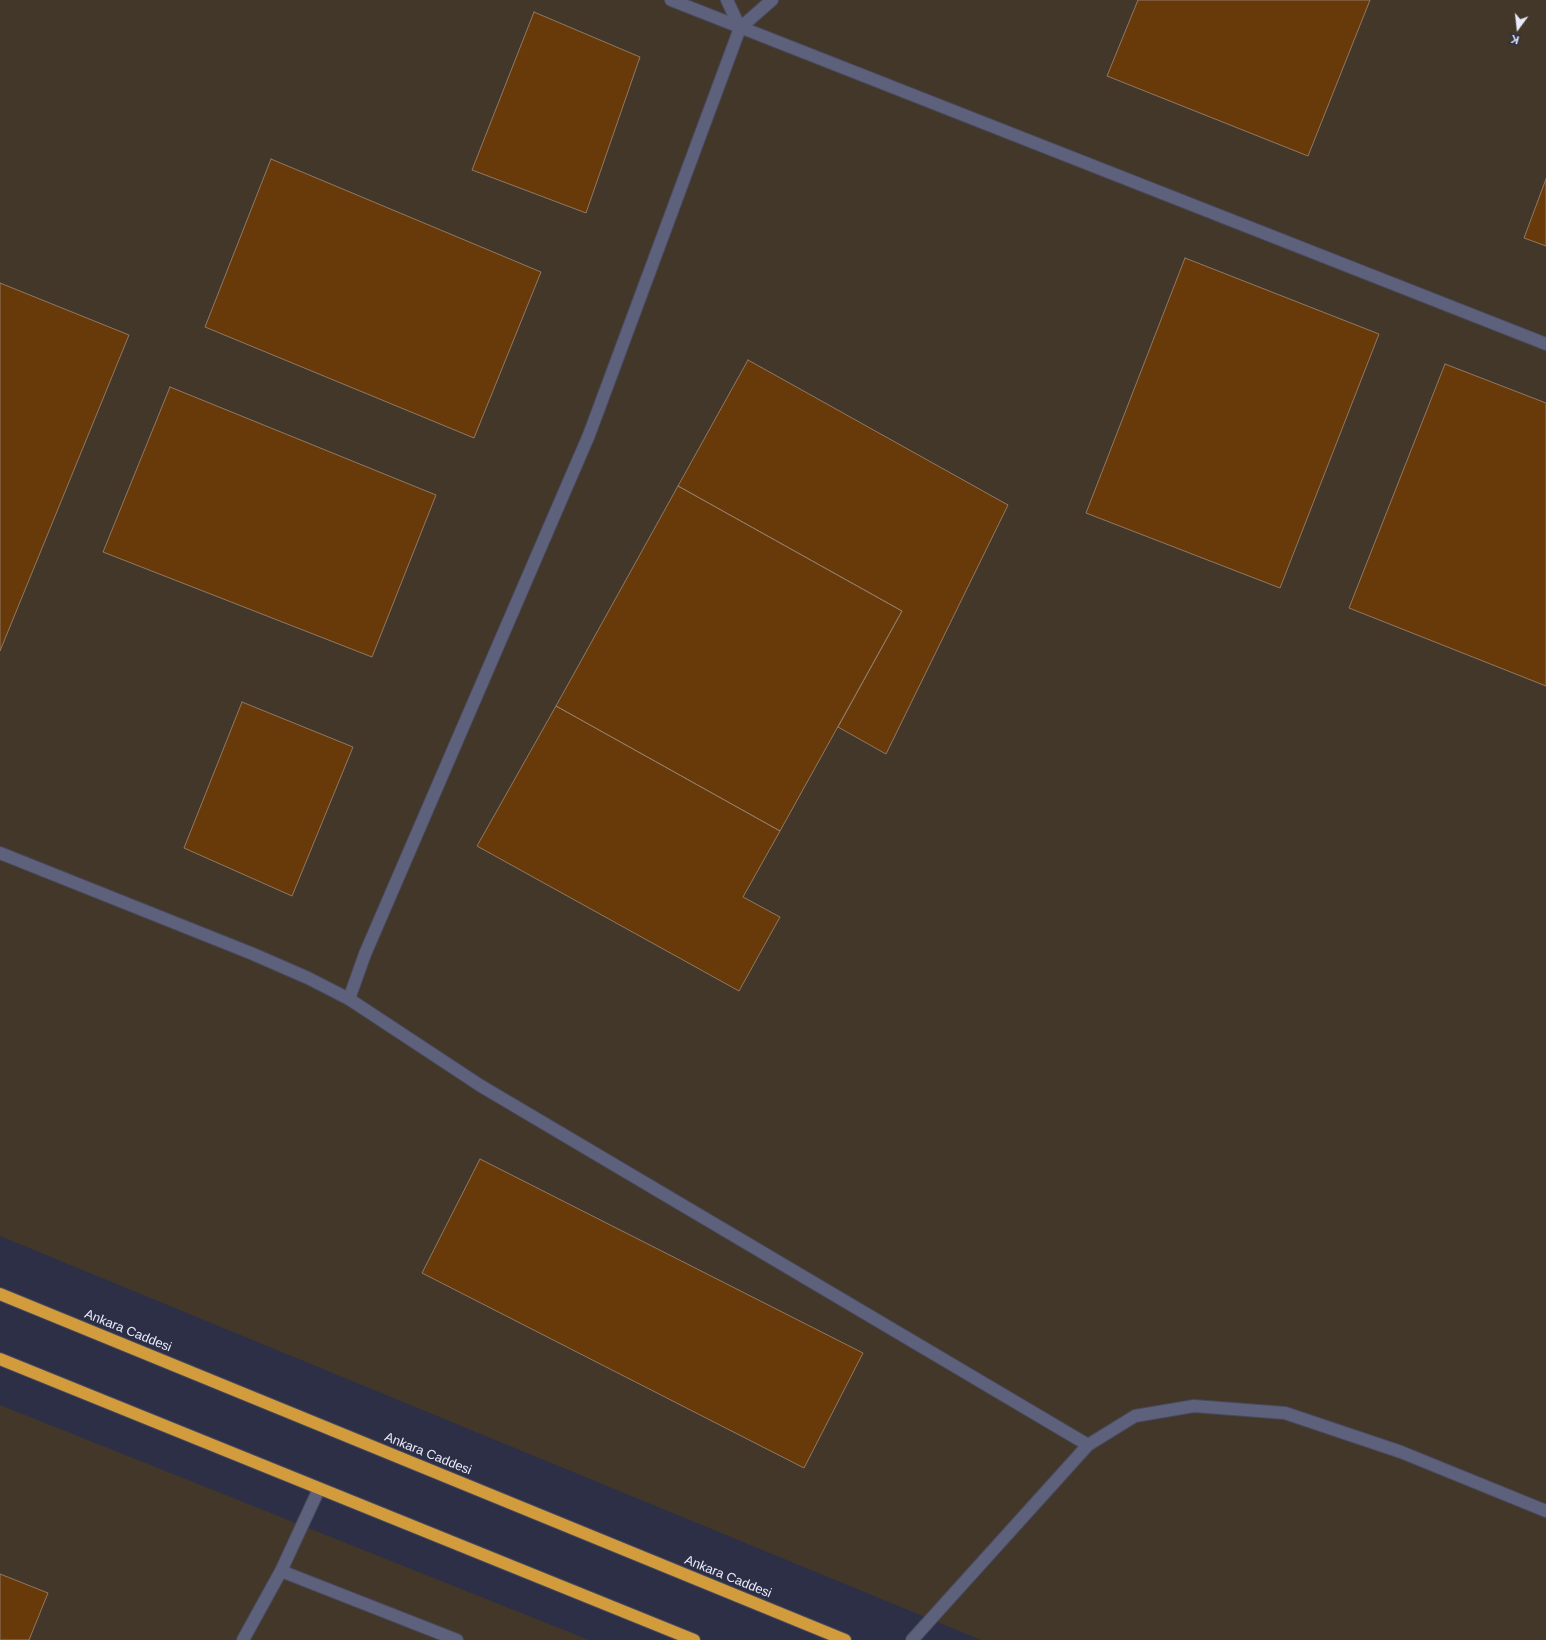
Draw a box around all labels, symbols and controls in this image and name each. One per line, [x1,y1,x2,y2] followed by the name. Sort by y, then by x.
[1498,8,1538,48] north arrow
[1510,33,1520,46] text: K
[82,1306,174,1356] street label: Ankara Caddesi
[382,1429,474,1479] street label: Ankara Caddesi
[682,1552,774,1602] street label: Ankara Caddesi

